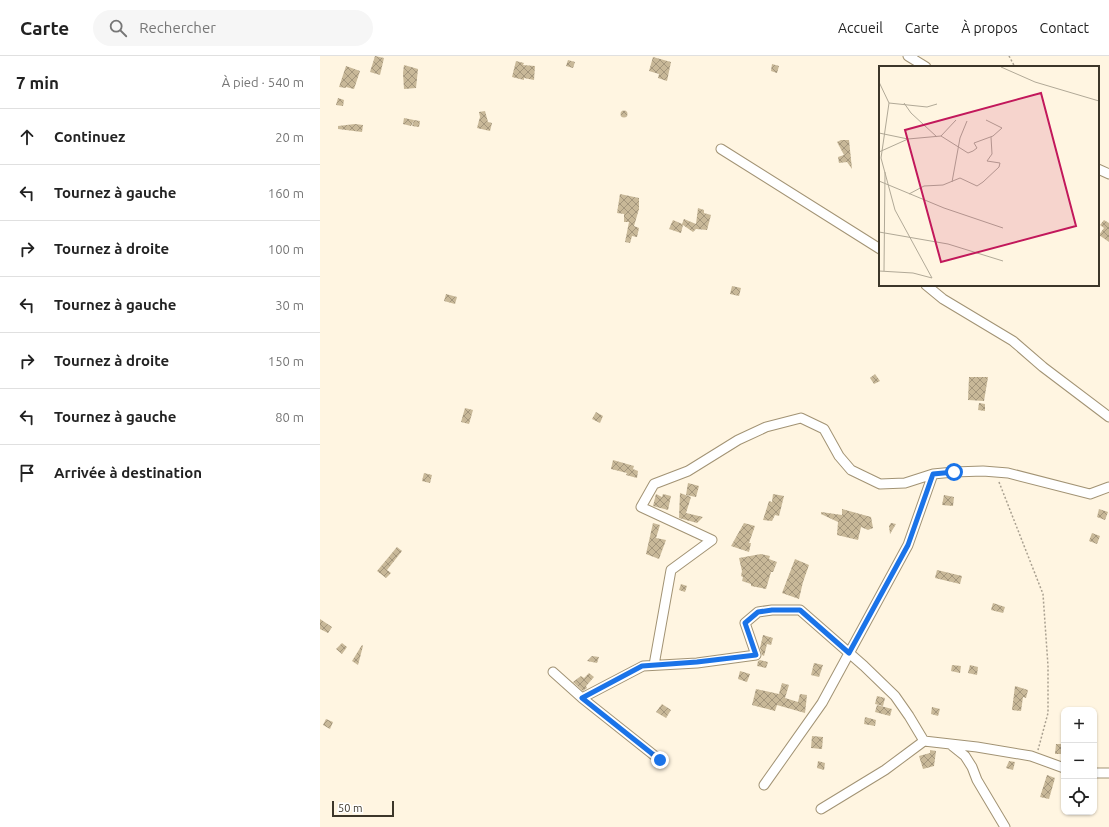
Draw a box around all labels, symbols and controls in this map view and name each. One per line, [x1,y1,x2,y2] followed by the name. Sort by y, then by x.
[93,10,373,46] search box
[20,17,69,39] text: Carte
[107,17,129,39] icon: search
[139,19,216,36] text: Rechercher
[838,20,883,36] text: Accueil
[905,20,939,36] text: Carte
[961,20,1018,36] text: À propos
[1040,20,1089,36] text: Contact
[879,66,1099,286] inset map
[16,73,59,92] text: 7 min
[222,75,304,89] text: À pied · 540 m
[16,126,38,148] icon: ahead
[54,128,125,145] text: Continuez
[275,130,304,144] text: 20 m
[16,182,38,204] icon: left
[54,184,177,201] text: Tournez à gauche
[268,186,304,200] text: 160 m
[16,238,38,260] icon: right
[54,240,169,257] text: Tournez à droite
[268,242,304,256] text: 100 m
[16,294,38,316] icon: left
[54,296,177,313] text: Tournez à gauche
[275,298,304,312] text: 30 m
[16,350,38,372] icon: right
[54,352,169,369] text: Tournez à droite
[268,354,304,368] text: 150 m
[16,406,38,428] icon: left
[54,408,177,425] text: Tournez à gauche
[275,410,304,424] text: 80 m
[16,462,38,484] icon: arrive
[945,463,963,481] route start
[54,464,202,481] text: Arrivée à destination
[1061,707,1097,815] map controls
[1061,707,1097,743] button: +
[1061,743,1097,779] button: −
[651,751,669,769] route end
[1061,779,1097,815] button: locate
[332,799,394,818] scale bar
[338,802,362,814] text: 50 m

